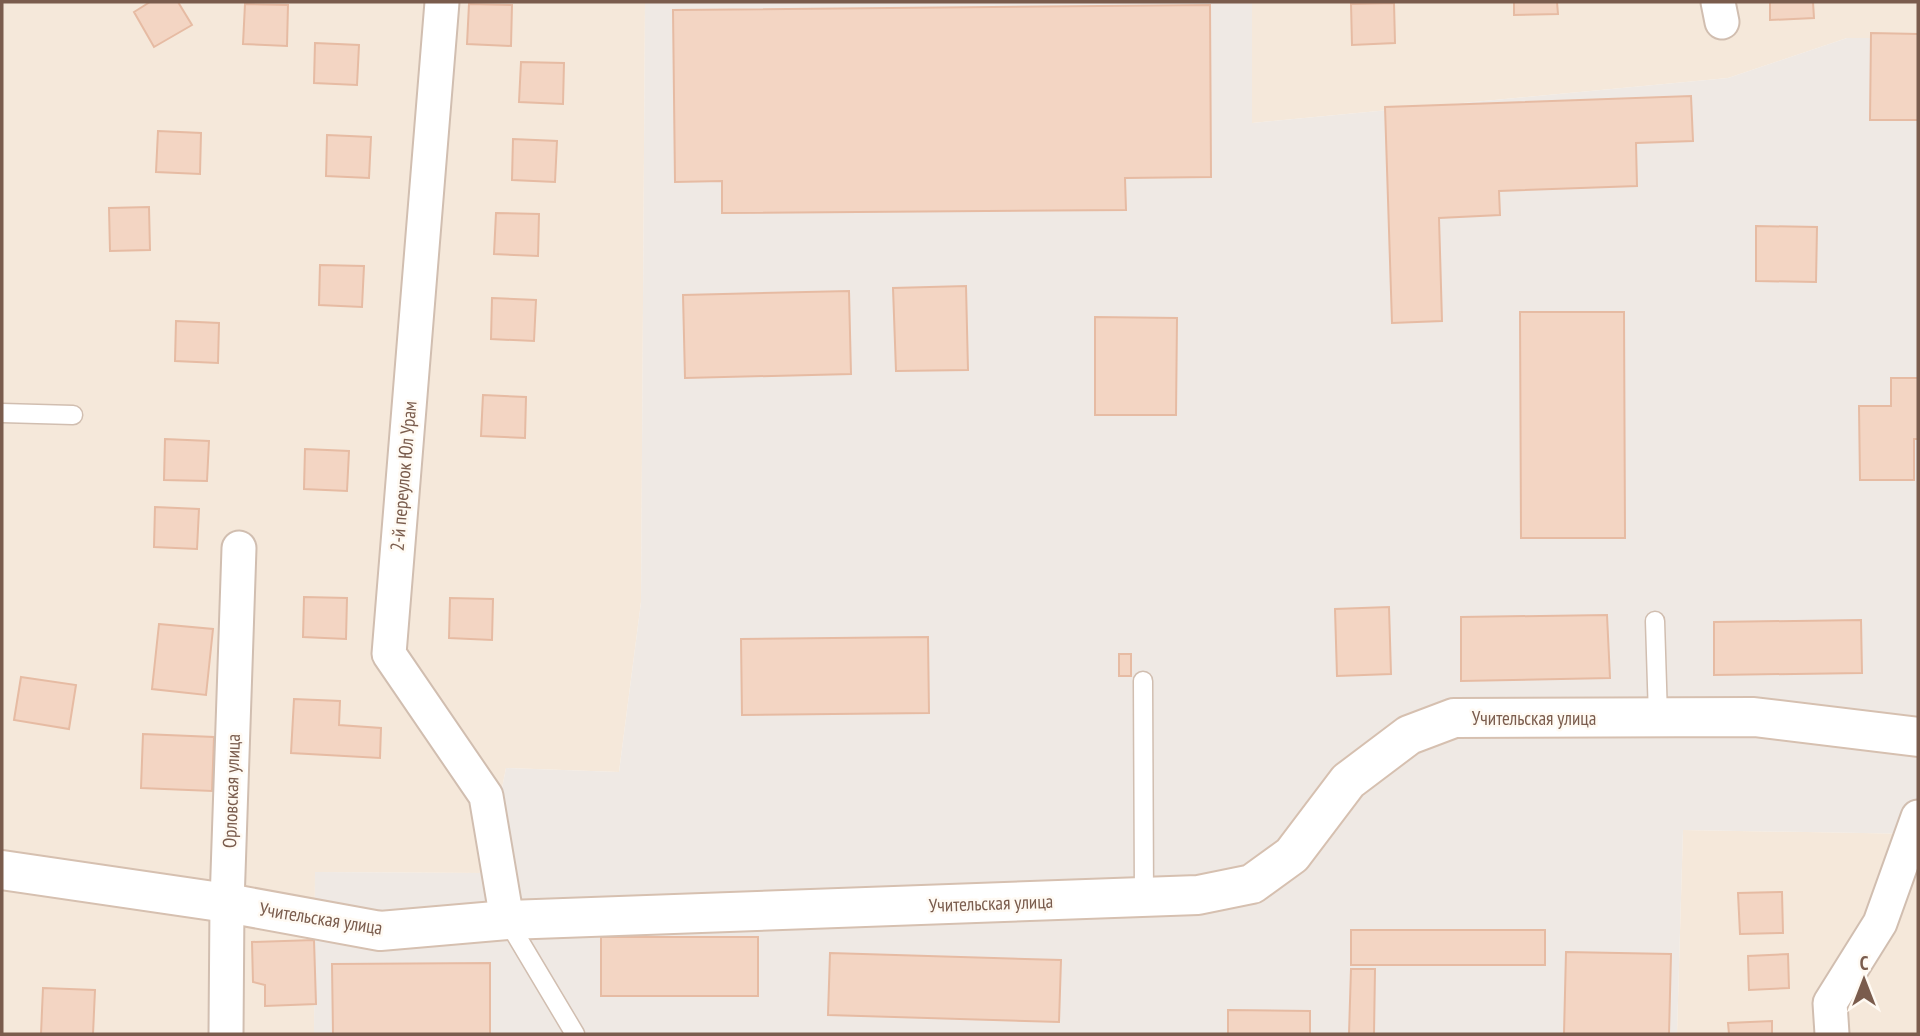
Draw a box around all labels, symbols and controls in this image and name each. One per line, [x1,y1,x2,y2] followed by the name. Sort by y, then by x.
[384,400,422,552] street label: 2-й переулок Юл Урам
[1472,706,1596,730] street label: Учительская улица
[217,733,245,849] street label: Орловская улица
[928,889,1054,917] street label: Учительская улица
[258,896,384,940] street label: Учительская улица
[1829,945,1899,1015] north arrow
[1860,951,1869,975] text: С

